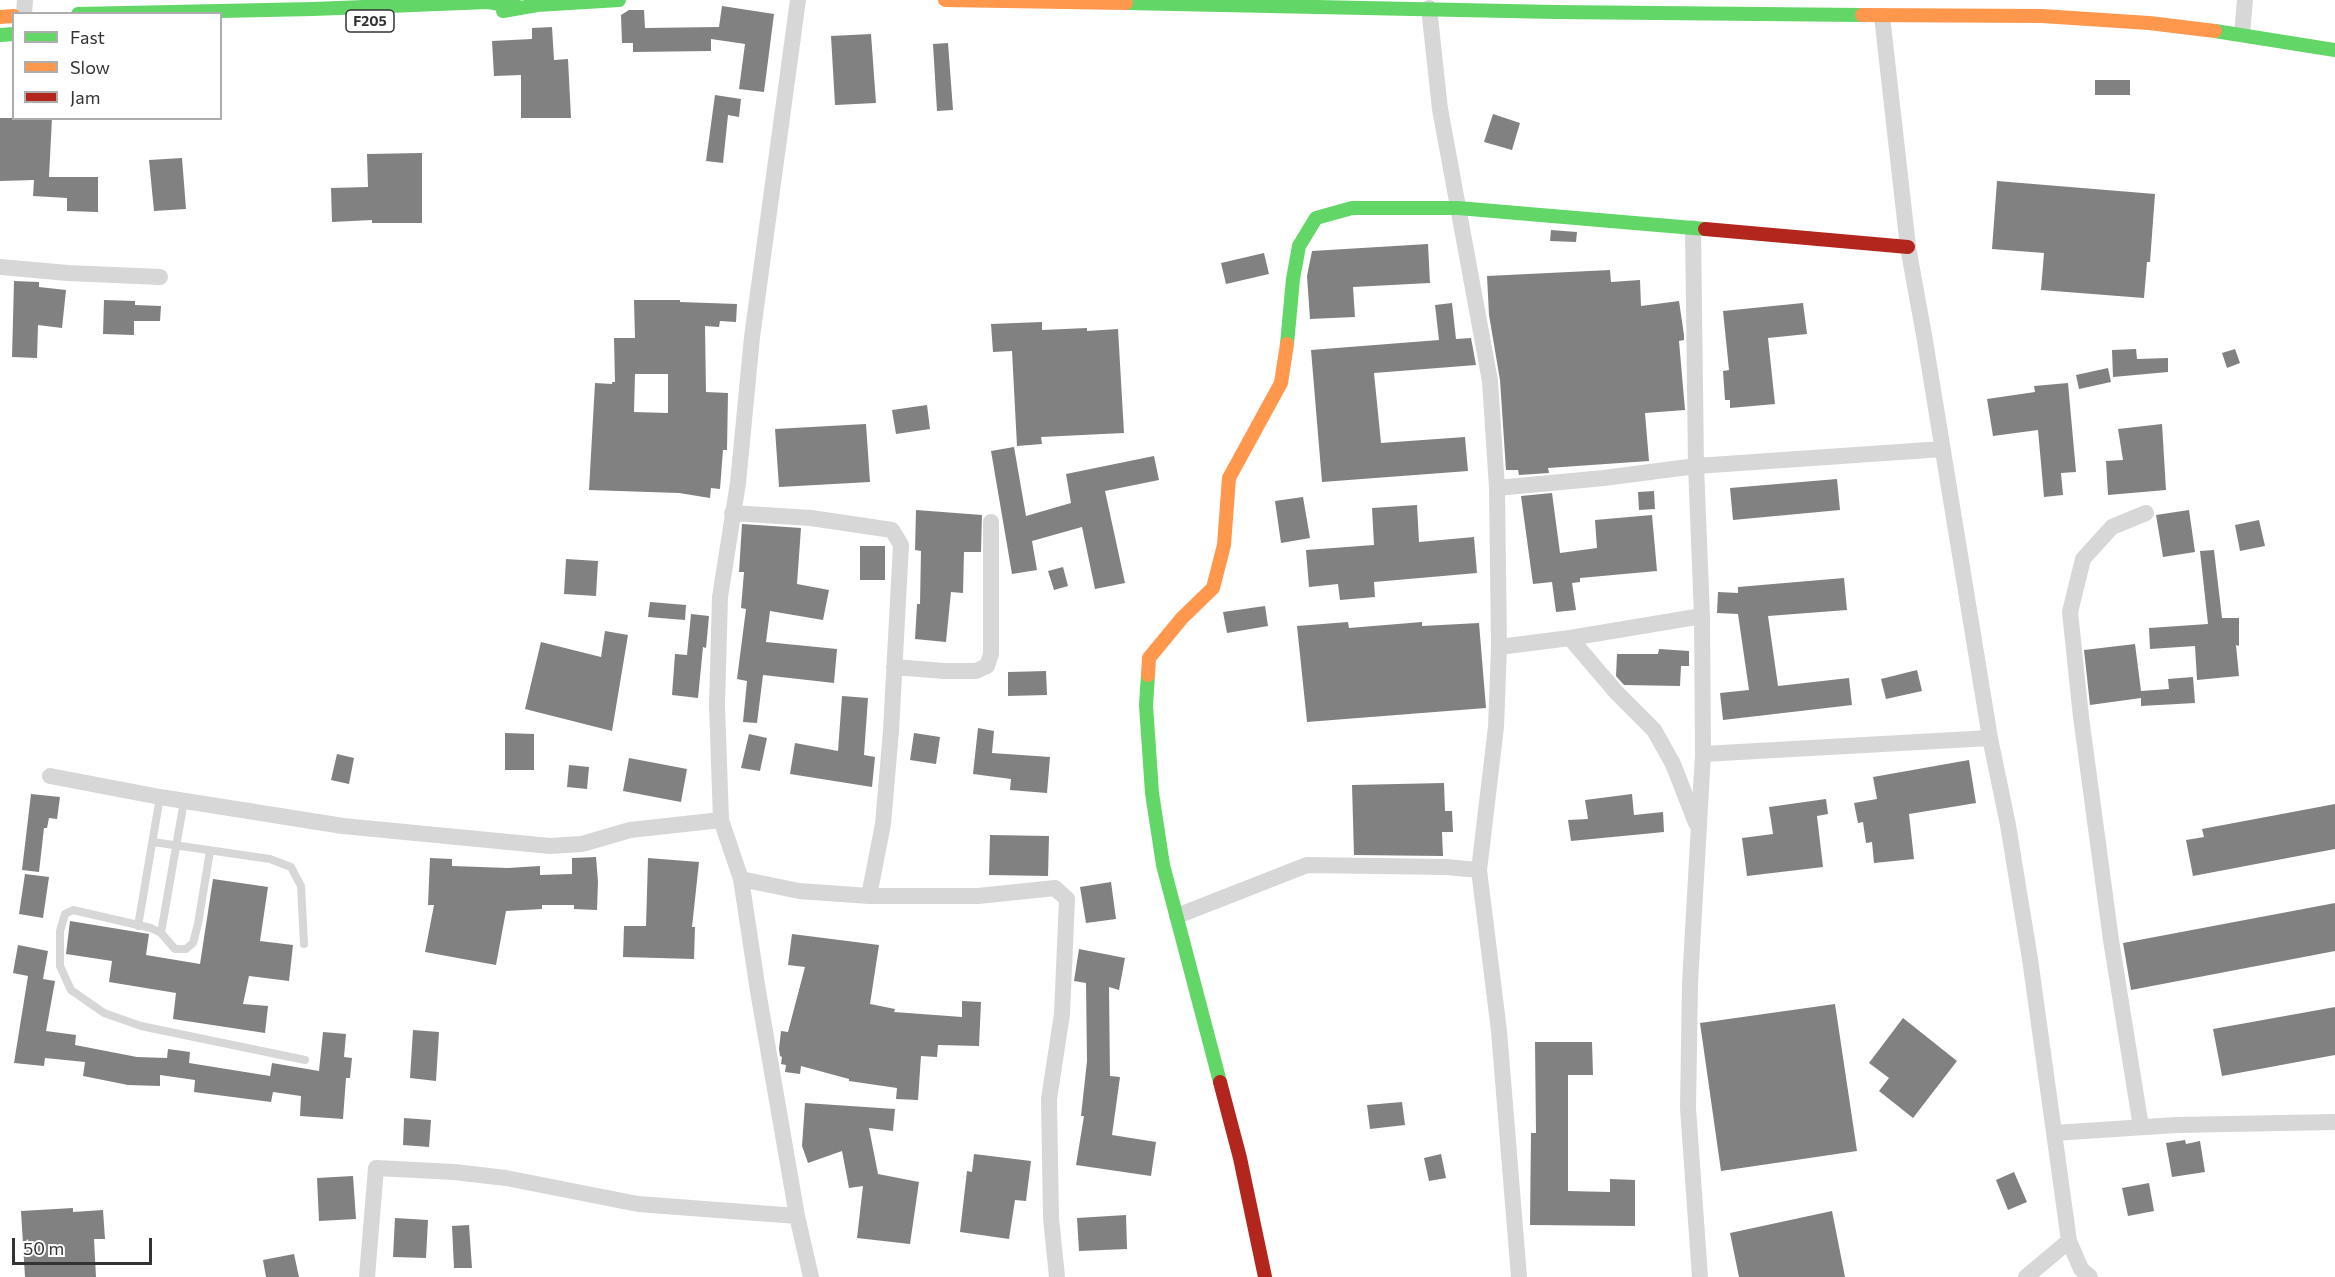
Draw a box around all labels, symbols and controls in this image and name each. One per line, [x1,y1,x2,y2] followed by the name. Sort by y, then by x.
[346,10,394,32] road number: F205
[12,12,222,120] legend
[70,26,105,48] text: Fast
[70,56,110,78] text: Slow
[70,86,100,108] text: Jam
[15,1226,154,1264] scale bar
[23,1237,64,1259] text: 50 m

